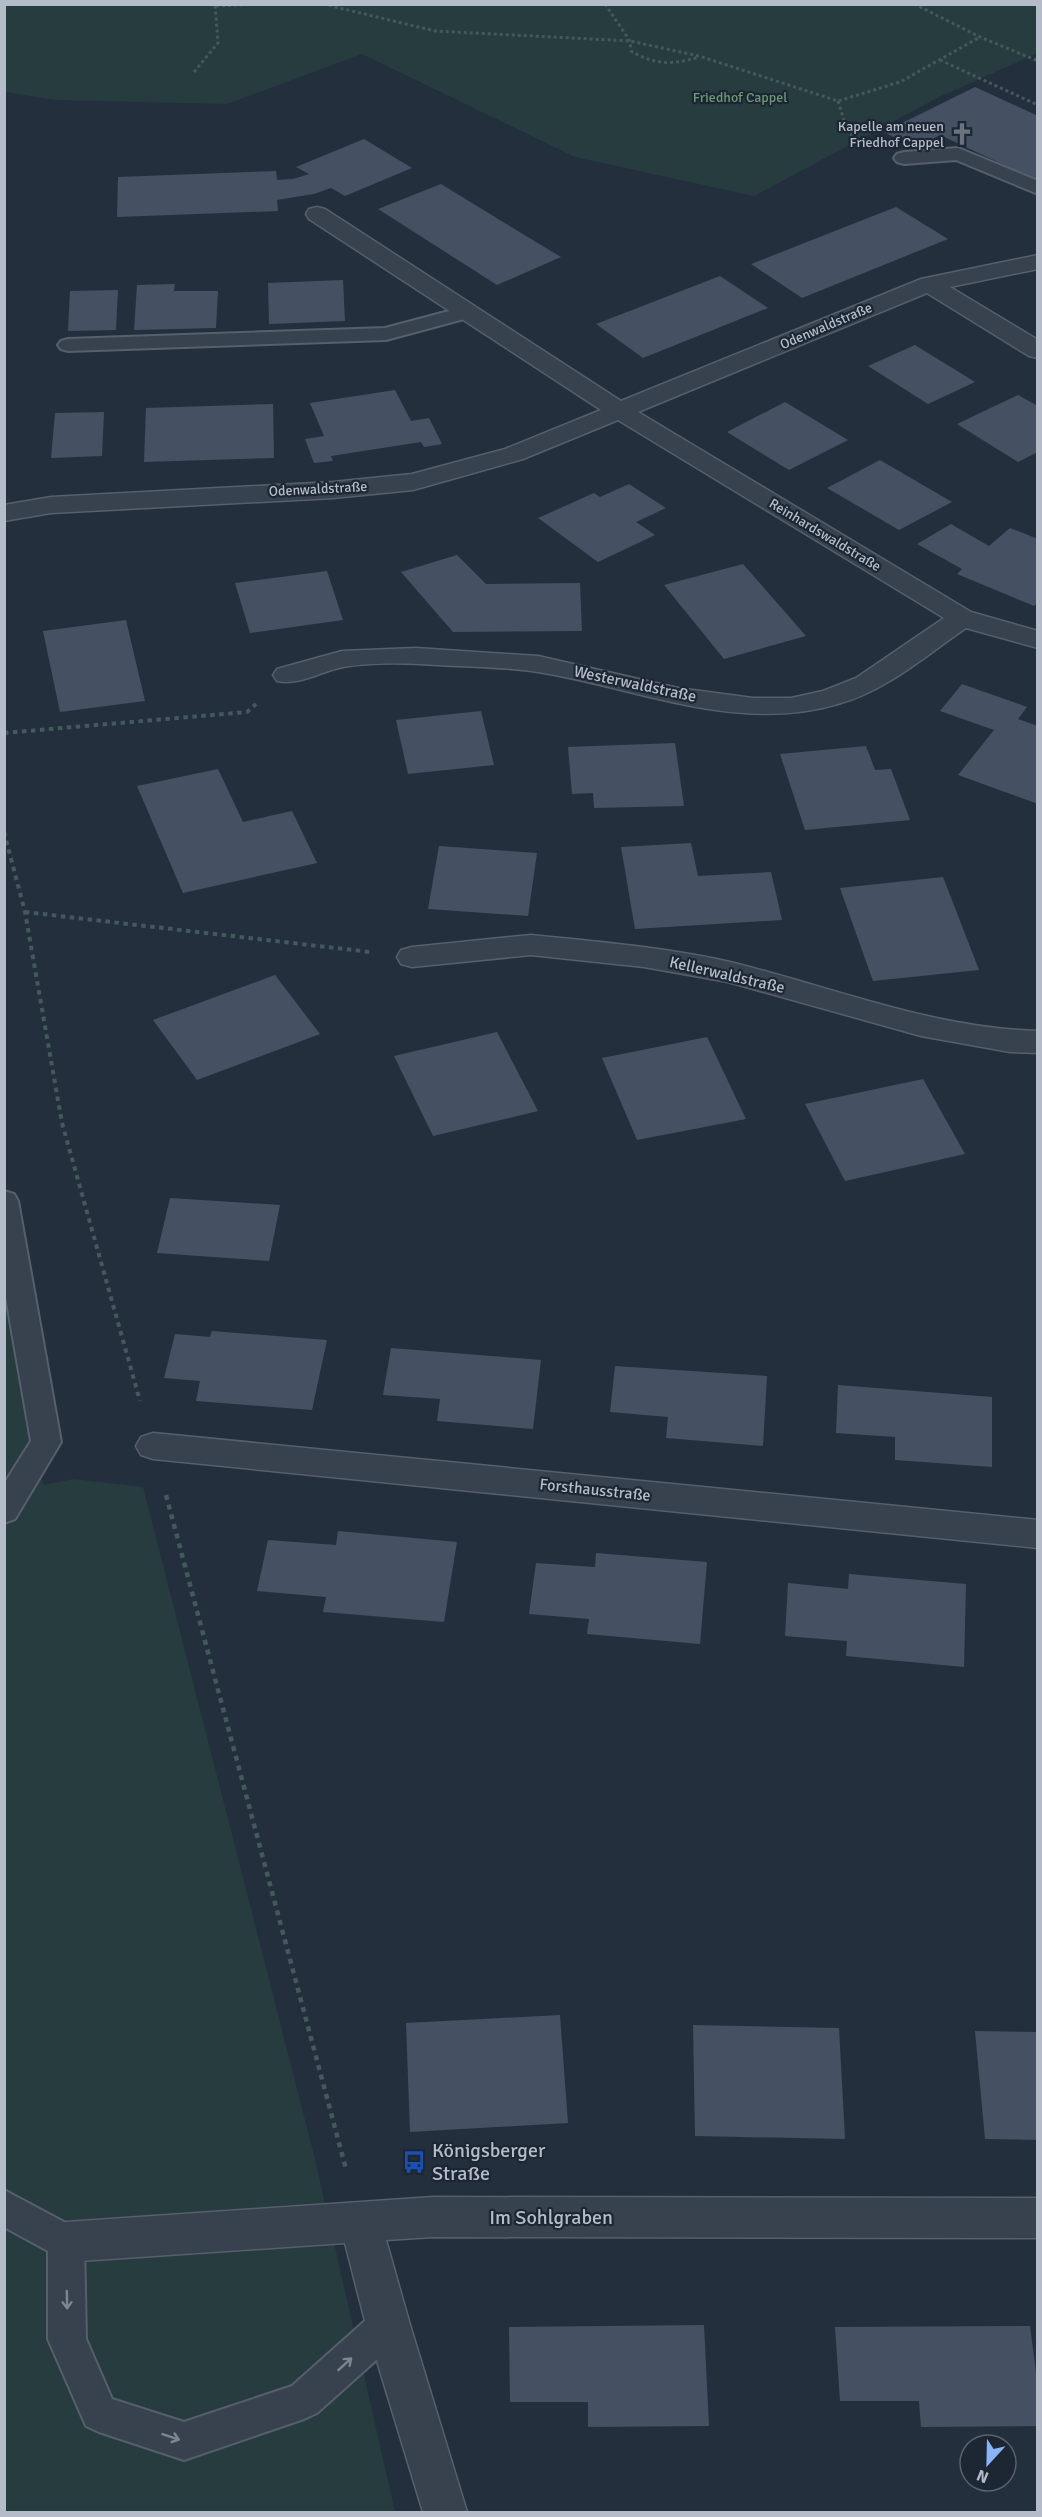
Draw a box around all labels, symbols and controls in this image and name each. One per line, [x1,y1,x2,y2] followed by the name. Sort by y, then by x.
[693,89,787,106] park label: Friedhof Cappel
[838,118,944,151] place label: Kapelle am neuen Friedhof Cappel
[949,121,975,147] church icon: Kapelle am neuen Friedhof Cappel
[777,299,875,353] street label: Odenwaldstraße
[268,478,368,500] street label: Odenwaldstraße
[766,495,884,575] street label: Reinhardswaldstraße
[572,661,698,707] street label: Westerwaldstraße
[667,952,787,998] street label: Kellerwaldstraße
[538,1474,652,1506] street label: Forsthausstraße
[432,2138,546,2186] place label: Königsberger Straße
[401,2149,427,2175] bus stop icon: Königsberger Straße
[489,2205,613,2230] street label: Im Sohlgraben
[61,2290,72,2310] one-way arrow
[337,2357,352,2371] one-way arrow
[161,2432,180,2443] one-way arrow
[958,2433,1018,2493] north arrow
[974,2465,992,2487] text: N

